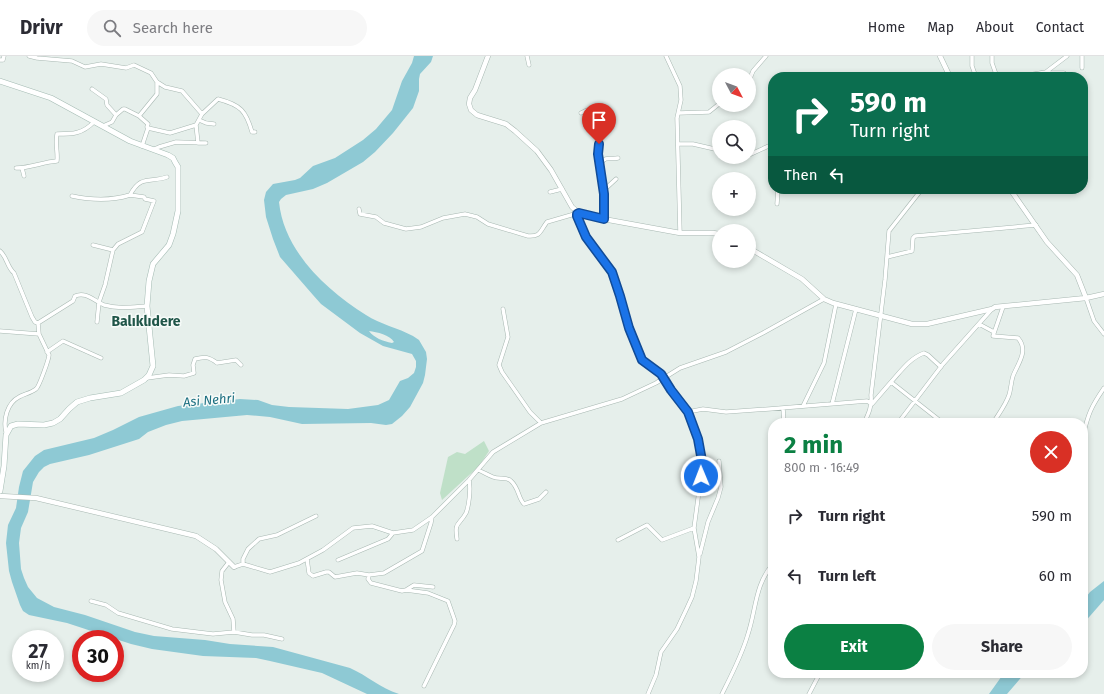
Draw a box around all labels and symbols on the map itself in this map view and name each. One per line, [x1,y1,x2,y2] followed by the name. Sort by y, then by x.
[712,68,756,112] north arrow
[582,103,616,144] pin
[111,313,181,330] district label: Balıklıdere
[181,390,236,410] water label: Asi Nehri
[680,455,722,497] position arrow
[72,630,124,682] speed limit sign: 30

